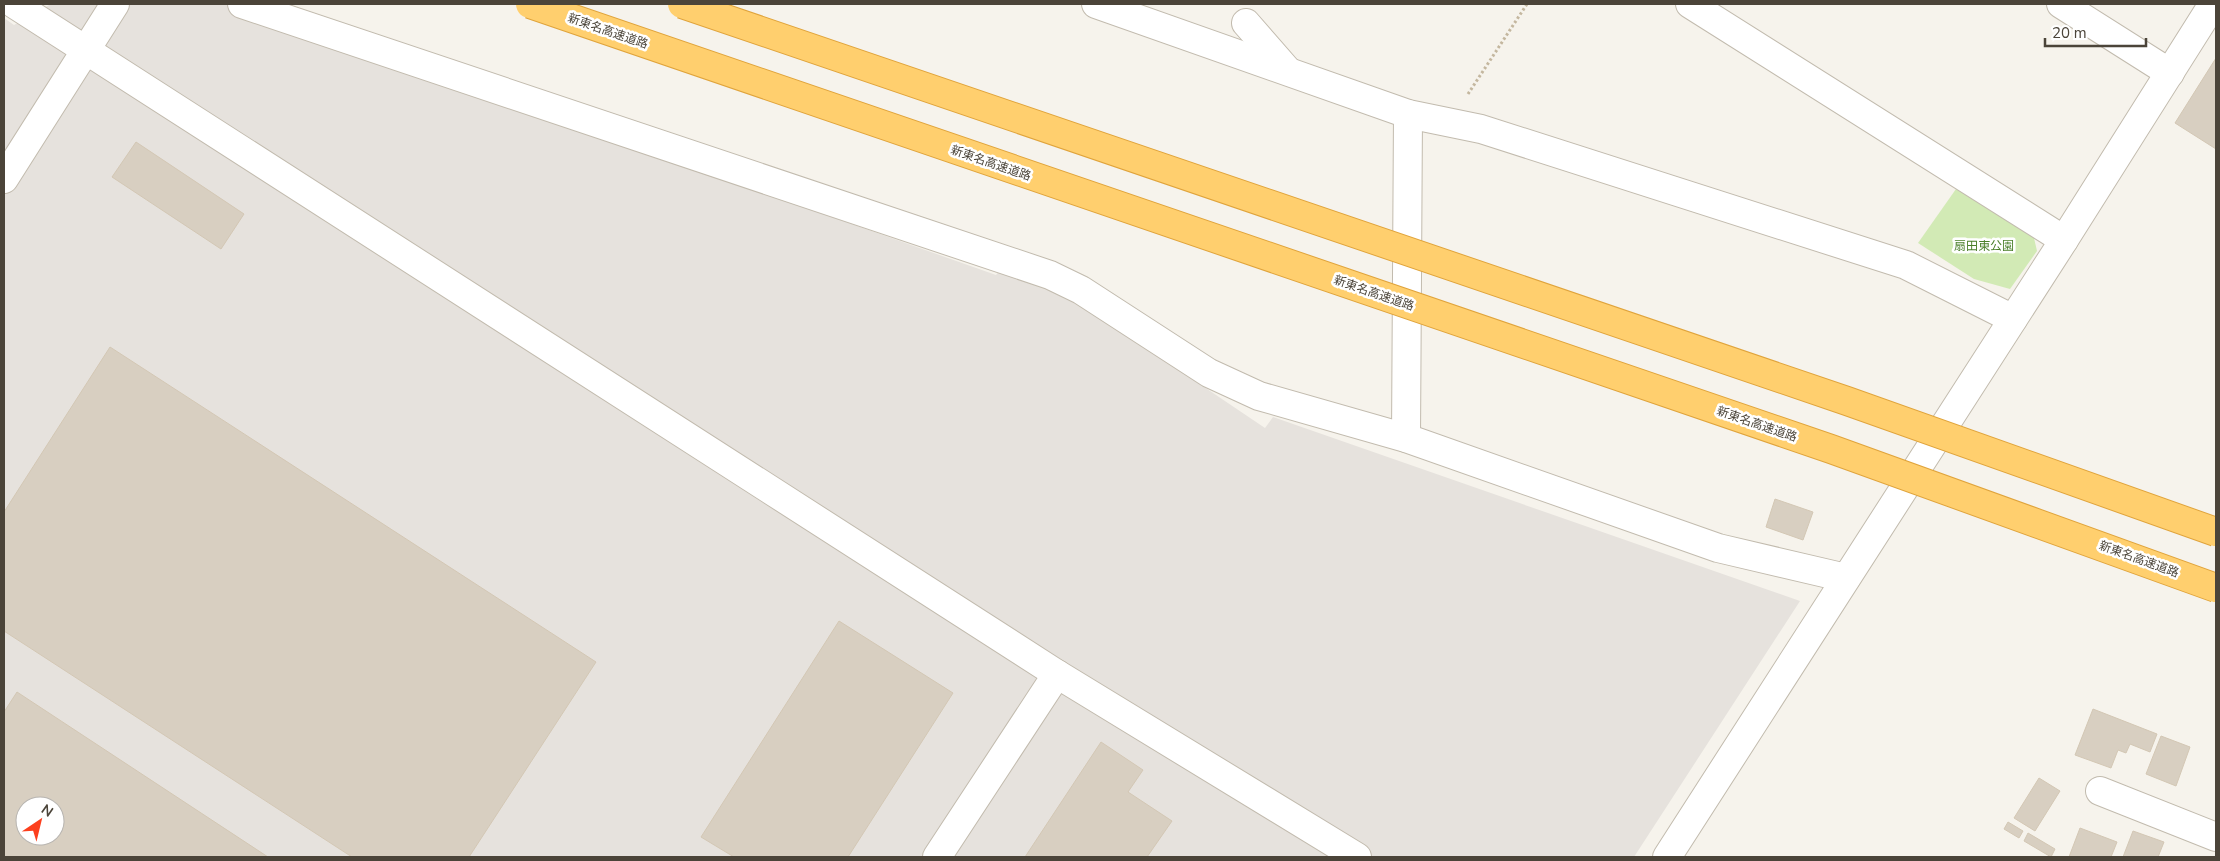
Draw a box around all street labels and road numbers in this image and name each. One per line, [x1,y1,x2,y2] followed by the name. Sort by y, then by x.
[566,10,650,52] street label: 新東名高速道路
[949,142,1033,184] street label: 新東名高速道路
[1332,272,1416,314] street label: 新東名高速道路
[1715,403,1799,445] street label: 新東名高速道路
[2097,537,2181,581] street label: 新東名高速道路

